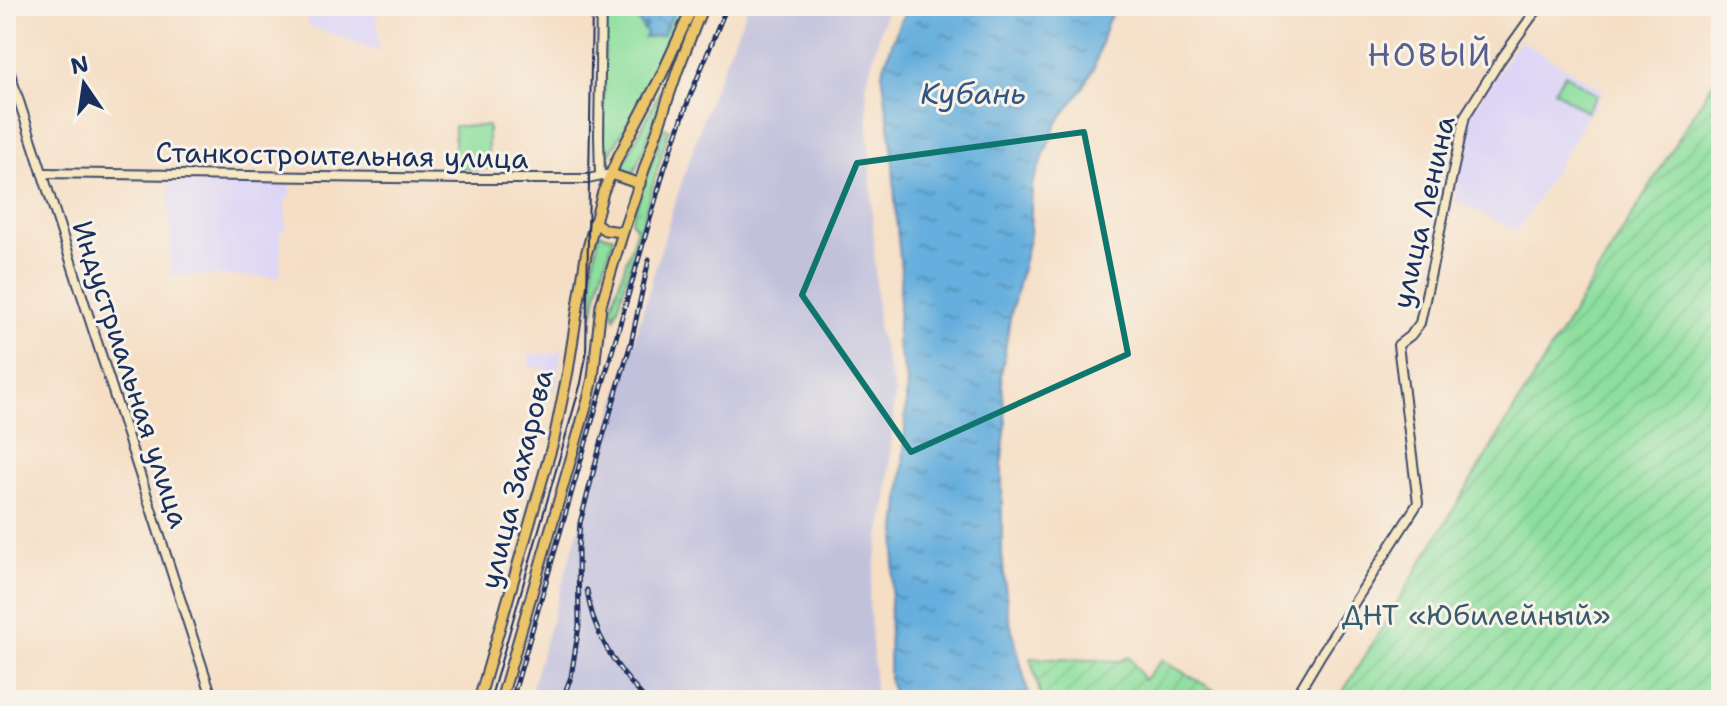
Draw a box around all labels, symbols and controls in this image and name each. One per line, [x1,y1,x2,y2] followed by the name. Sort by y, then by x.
[1367,33,1493,76] district label: НОВЫЙ
[44,44,124,124] north arrow
[68,49,91,81] text: N
[920,73,1026,114] water label: Кубань
[1382,112,1464,312] street label: улица Ленина
[155,133,529,177] street label: Станкостроительная улица
[63,215,199,533] street label: Индустриальная улица
[470,365,562,593] street label: улица Захарова
[1342,596,1610,634] park label: ДНТ «Юбилейный»

